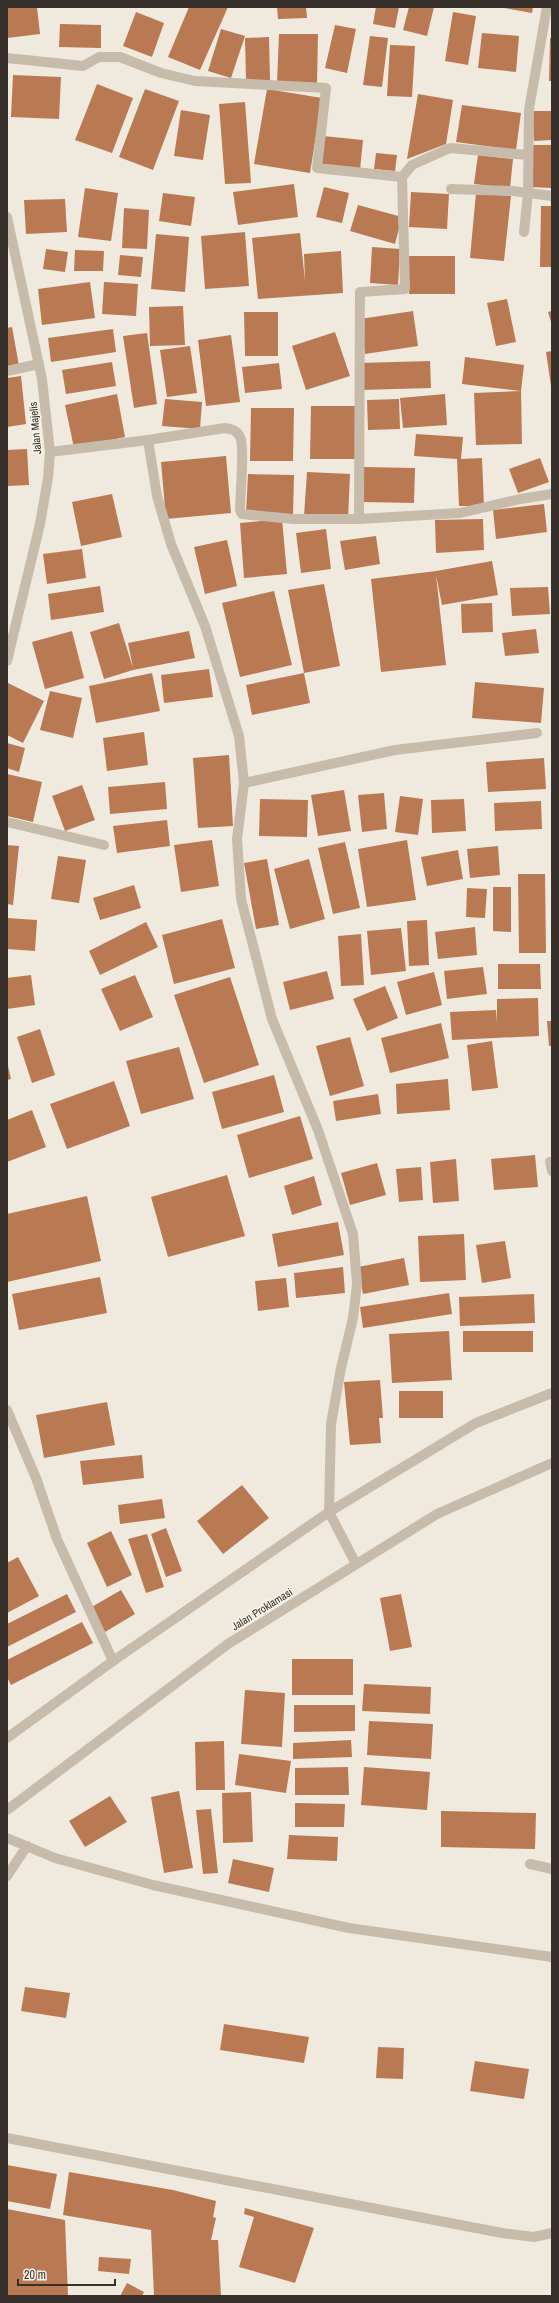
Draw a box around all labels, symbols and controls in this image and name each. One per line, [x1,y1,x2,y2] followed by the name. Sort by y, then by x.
[26,401,44,455] street label: Jalan Majelis
[229,1585,295,1633] street label: Jalan Proklamasi
[18,2261,115,2287] scale bar
[24,2267,46,2283] text: 20 m

